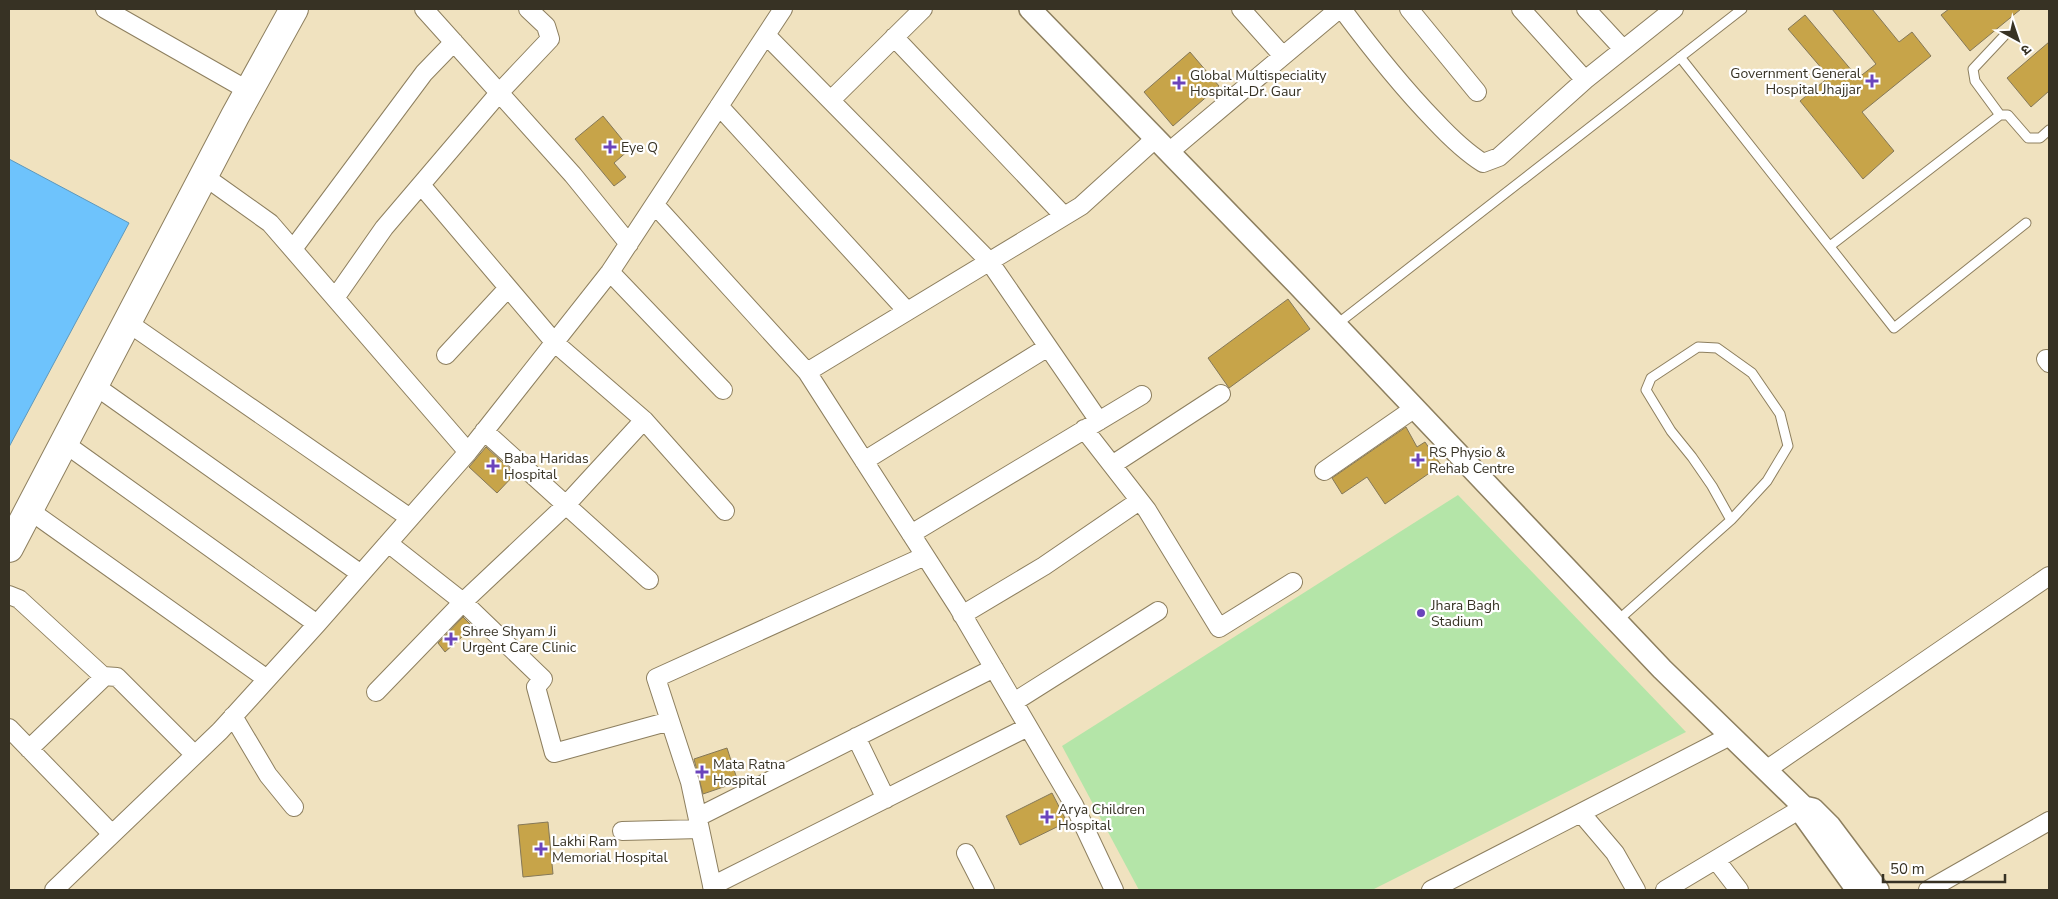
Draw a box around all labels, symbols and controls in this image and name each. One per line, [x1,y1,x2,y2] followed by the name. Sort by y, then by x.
[1993,15,2043,65] north arrow
[2016,40,2035,60] text: उ
[1730,64,1862,99] place label: Government General Hospital Jhajjar
[1190,66,1327,101] place label: Global Multispeciality Hospital-Dr. Gaur
[1865,74,1879,88] marker: Government General Hospital Jhajjar
[1172,76,1186,90] marker: Global Multispeciality Hospital-Dr. Gaur
[621,138,658,157] place label: Eye Q
[603,140,617,154] marker: Eye Q
[1429,443,1514,478] place label: RS Physio & Rehab Centre
[504,449,589,484] place label: Baba Haridas Hospital
[1411,453,1425,467] marker: RS Physio & Rehab Centre
[486,459,500,473] marker: Baba Haridas Hospital
[1430,596,1500,631] place label: Jhara Bagh Stadium
[1415,607,1427,619] marker: Jhara Bagh Stadium
[462,622,577,657] place label: Shree Shyam Ji Urgent Care Clinic
[444,632,458,646] marker: Shree Shyam Ji Urgent Care Clinic
[713,755,785,790] place label: Mata Ratna Hospital
[695,765,709,779] marker: Mata Ratna Hospital
[1058,800,1145,835] place label: Arya Children Hospital
[1040,810,1054,824] marker: Arya Children Hospital
[552,832,669,867] place label: Lakhi Ram Memorial Hospital
[534,842,548,856] marker: Lakhi Ram Memorial Hospital
[1883,852,2006,884] scale bar
[1890,859,1925,879] text: 50 m

